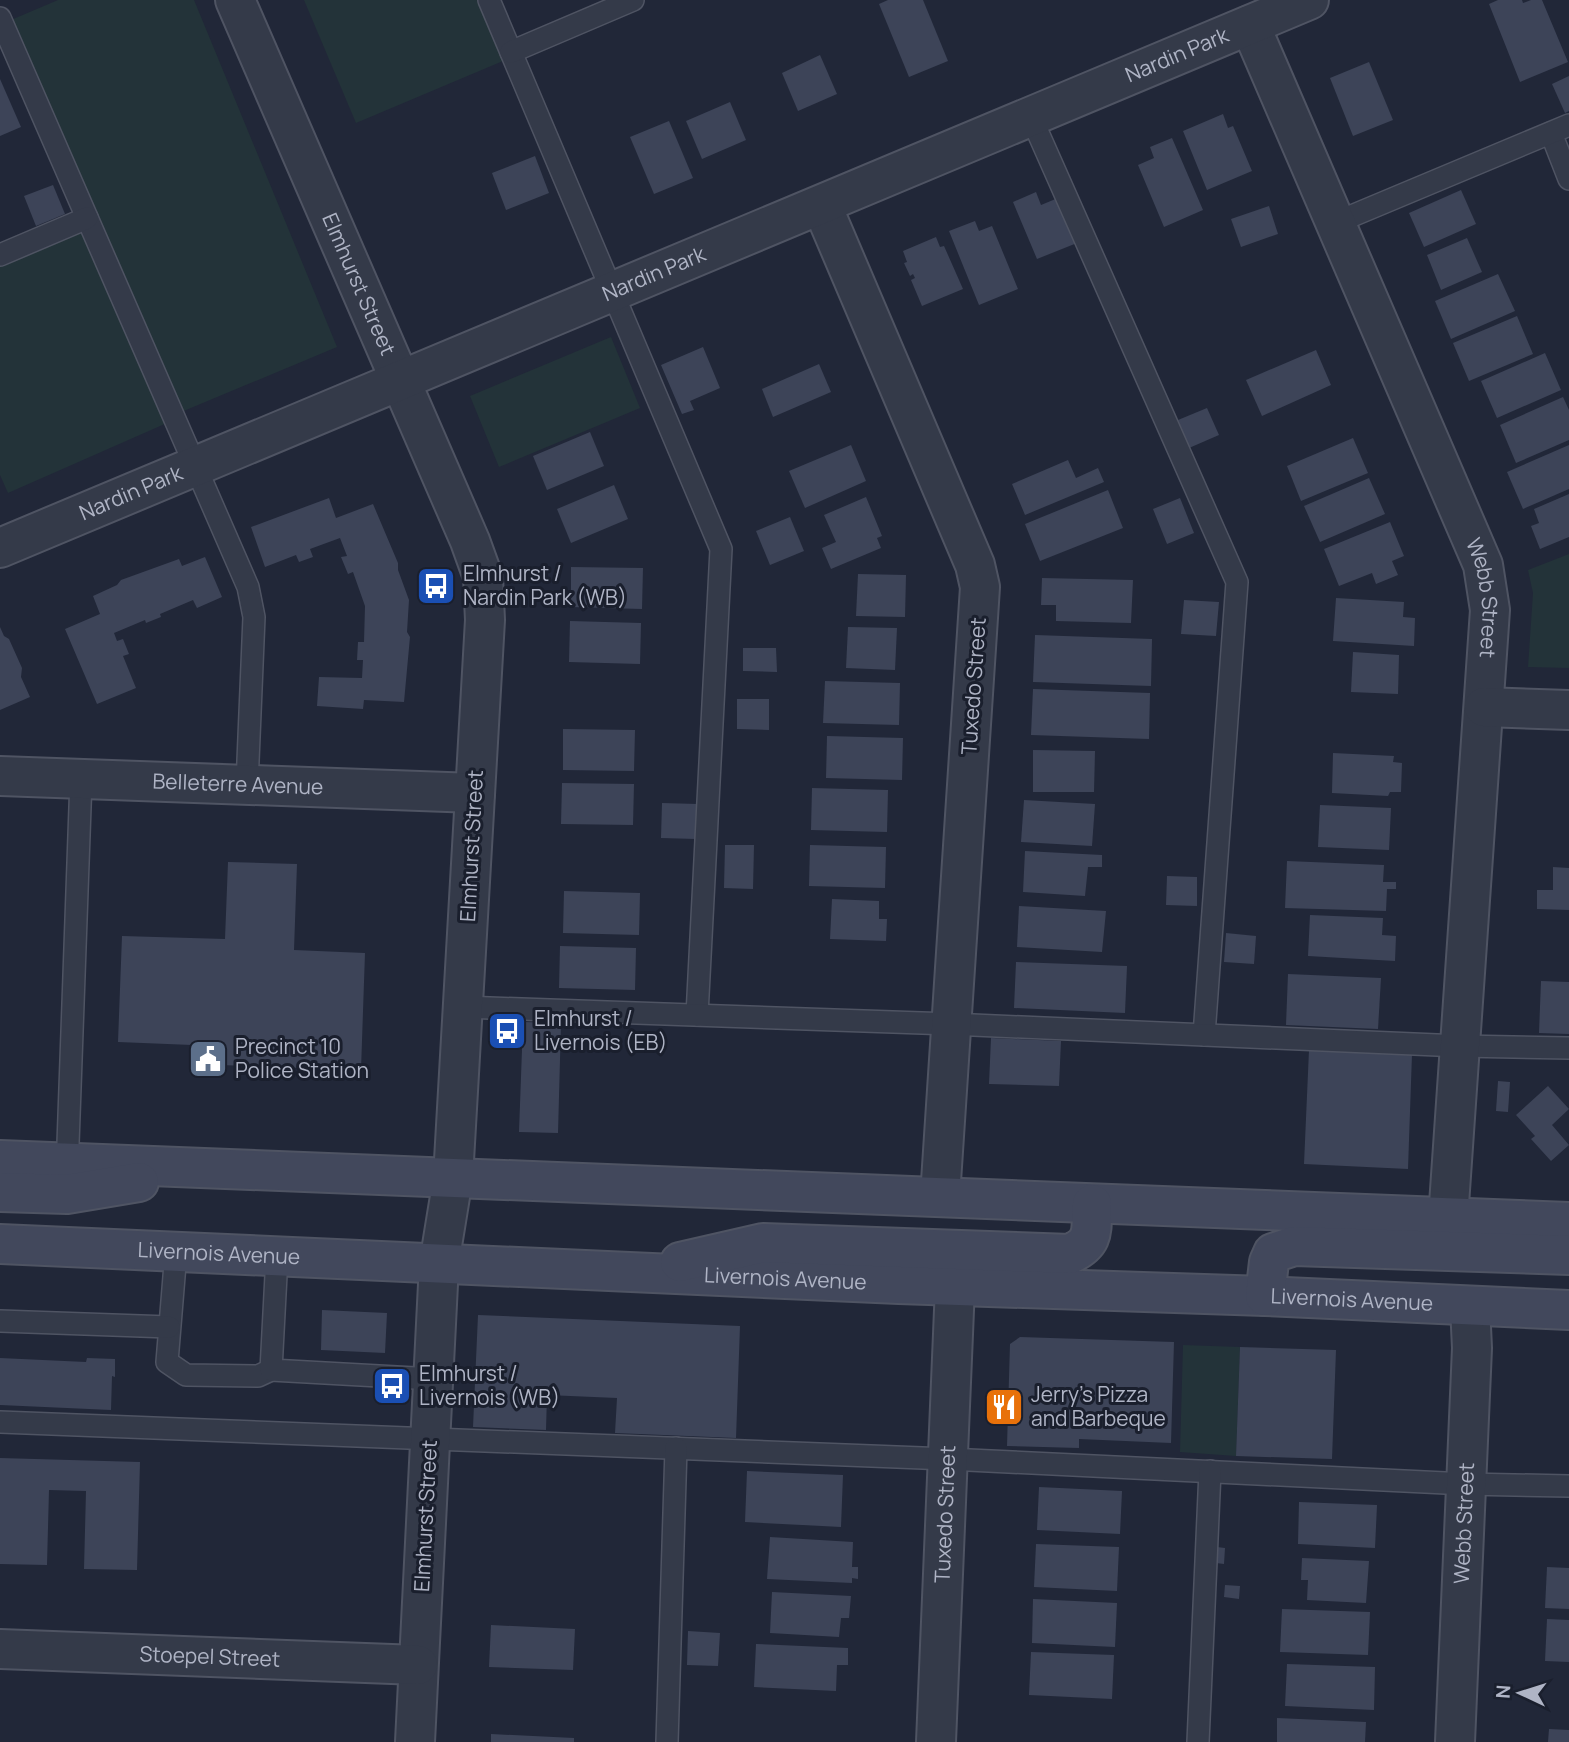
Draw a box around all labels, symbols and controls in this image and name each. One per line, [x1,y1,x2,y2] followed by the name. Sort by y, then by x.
[1121,20,1233,88] street label: Nardin Park
[316,209,403,359] street label: Elmhurst Street
[598,239,710,307] street label: Nardin Park
[75,458,187,526] street label: Nardin Park
[1460,533,1505,659] street label: Webb Street
[463,559,627,611] place label: Elmhurst / Nardin Park (WB)
[415,565,457,607] bus stop icon: Elmhurst / Nardin Park (WB)
[954,616,992,756] street label: Tuxedo Street
[152,766,324,801] street label: Belleterre Avenue
[453,769,489,923] street label: Elmhurst Street
[534,1004,667,1056] place label: Elmhurst / Livernois (EB)
[486,1010,528,1052] bus stop icon: Elmhurst / Livernois (EB)
[235,1032,369,1084] place label: Precinct 10 Police Station
[187,1038,229,1080] public building icon: Precinct 10 Police Station
[137,1235,301,1270] street label: Livernois Avenue
[703,1260,867,1296] street label: Livernois Avenue
[1270,1281,1434,1317] street label: Livernois Avenue
[419,1359,560,1411] place label: Elmhurst / Livernois (WB)
[371,1365,413,1407] bus stop icon: Elmhurst / Livernois (WB)
[1031,1380,1166,1432] place label: Jerry's Pizza and Barbeque
[983,1386,1025,1428] restaurant icon: Jerry's Pizza and Barbeque
[407,1439,443,1593] street label: Elmhurst Street
[928,1445,961,1584] street label: Tuxedo Street
[1447,1462,1480,1584] street label: Webb Street
[139,1639,281,1673] street label: Stoepel Street
[1485,1658,1555,1728] north arrow
[1490,1684,1516,1700] text: N

